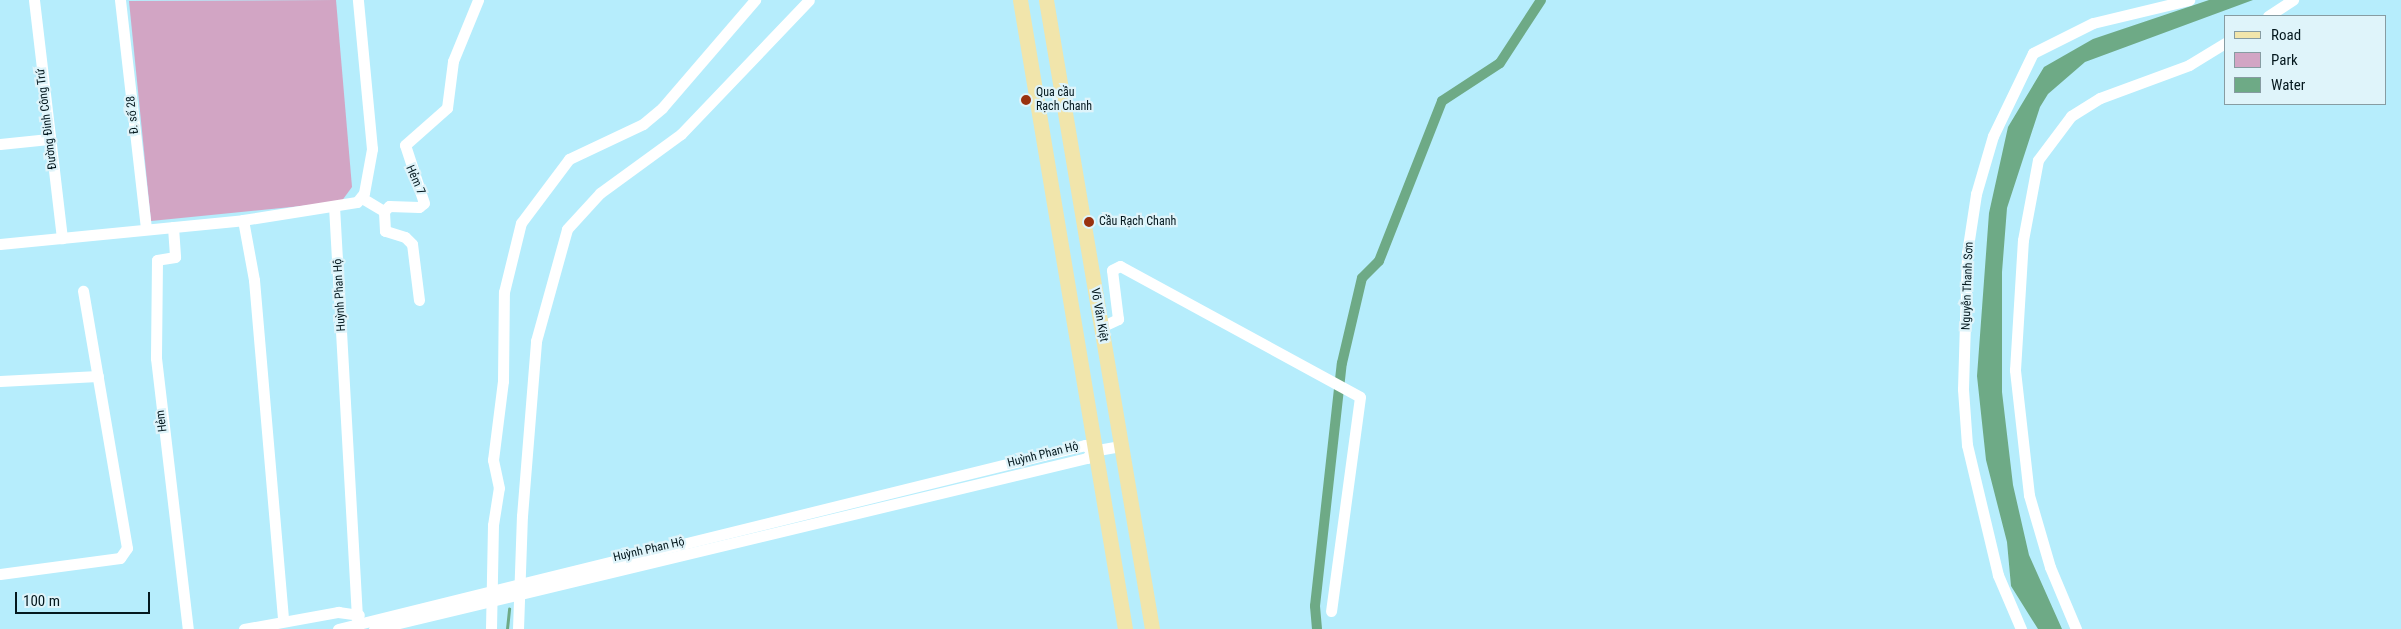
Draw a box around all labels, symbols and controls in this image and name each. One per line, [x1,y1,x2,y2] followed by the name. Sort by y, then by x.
[2224,15,2386,105] legend
[2271,26,2301,44] text: Road
[2271,51,2298,69] text: Park
[34,68,60,170] street label: Đường Đinh Công Trứ
[2271,76,2305,94] text: Water
[1036,86,1092,114] place label: Qua cầu Rạch Chanh
[1020,94,1032,106] marker: Qua cầu Rạch Chanh
[124,95,142,135] street label: Đ. số 28
[402,163,428,197] street label: Hẻm 7
[1099,215,1176,229] place label: Cầu Rạch Chanh
[1083,216,1095,228] marker: Cầu Rạch Chanh
[1959,242,1977,330] street label: Nguyễn Thanh Sơn
[331,258,349,332] street label: Huỳnh Phan Hộ
[1087,287,1111,343] street label: Võ Văn Kiệt
[154,409,170,433] street label: Hẻm
[1006,439,1080,471] street label: Huỳnh Phan Hộ
[612,535,686,565] street label: Huỳnh Phan Hộ
[18,582,152,614] scale bar
[23,592,60,610] text: 100 m

